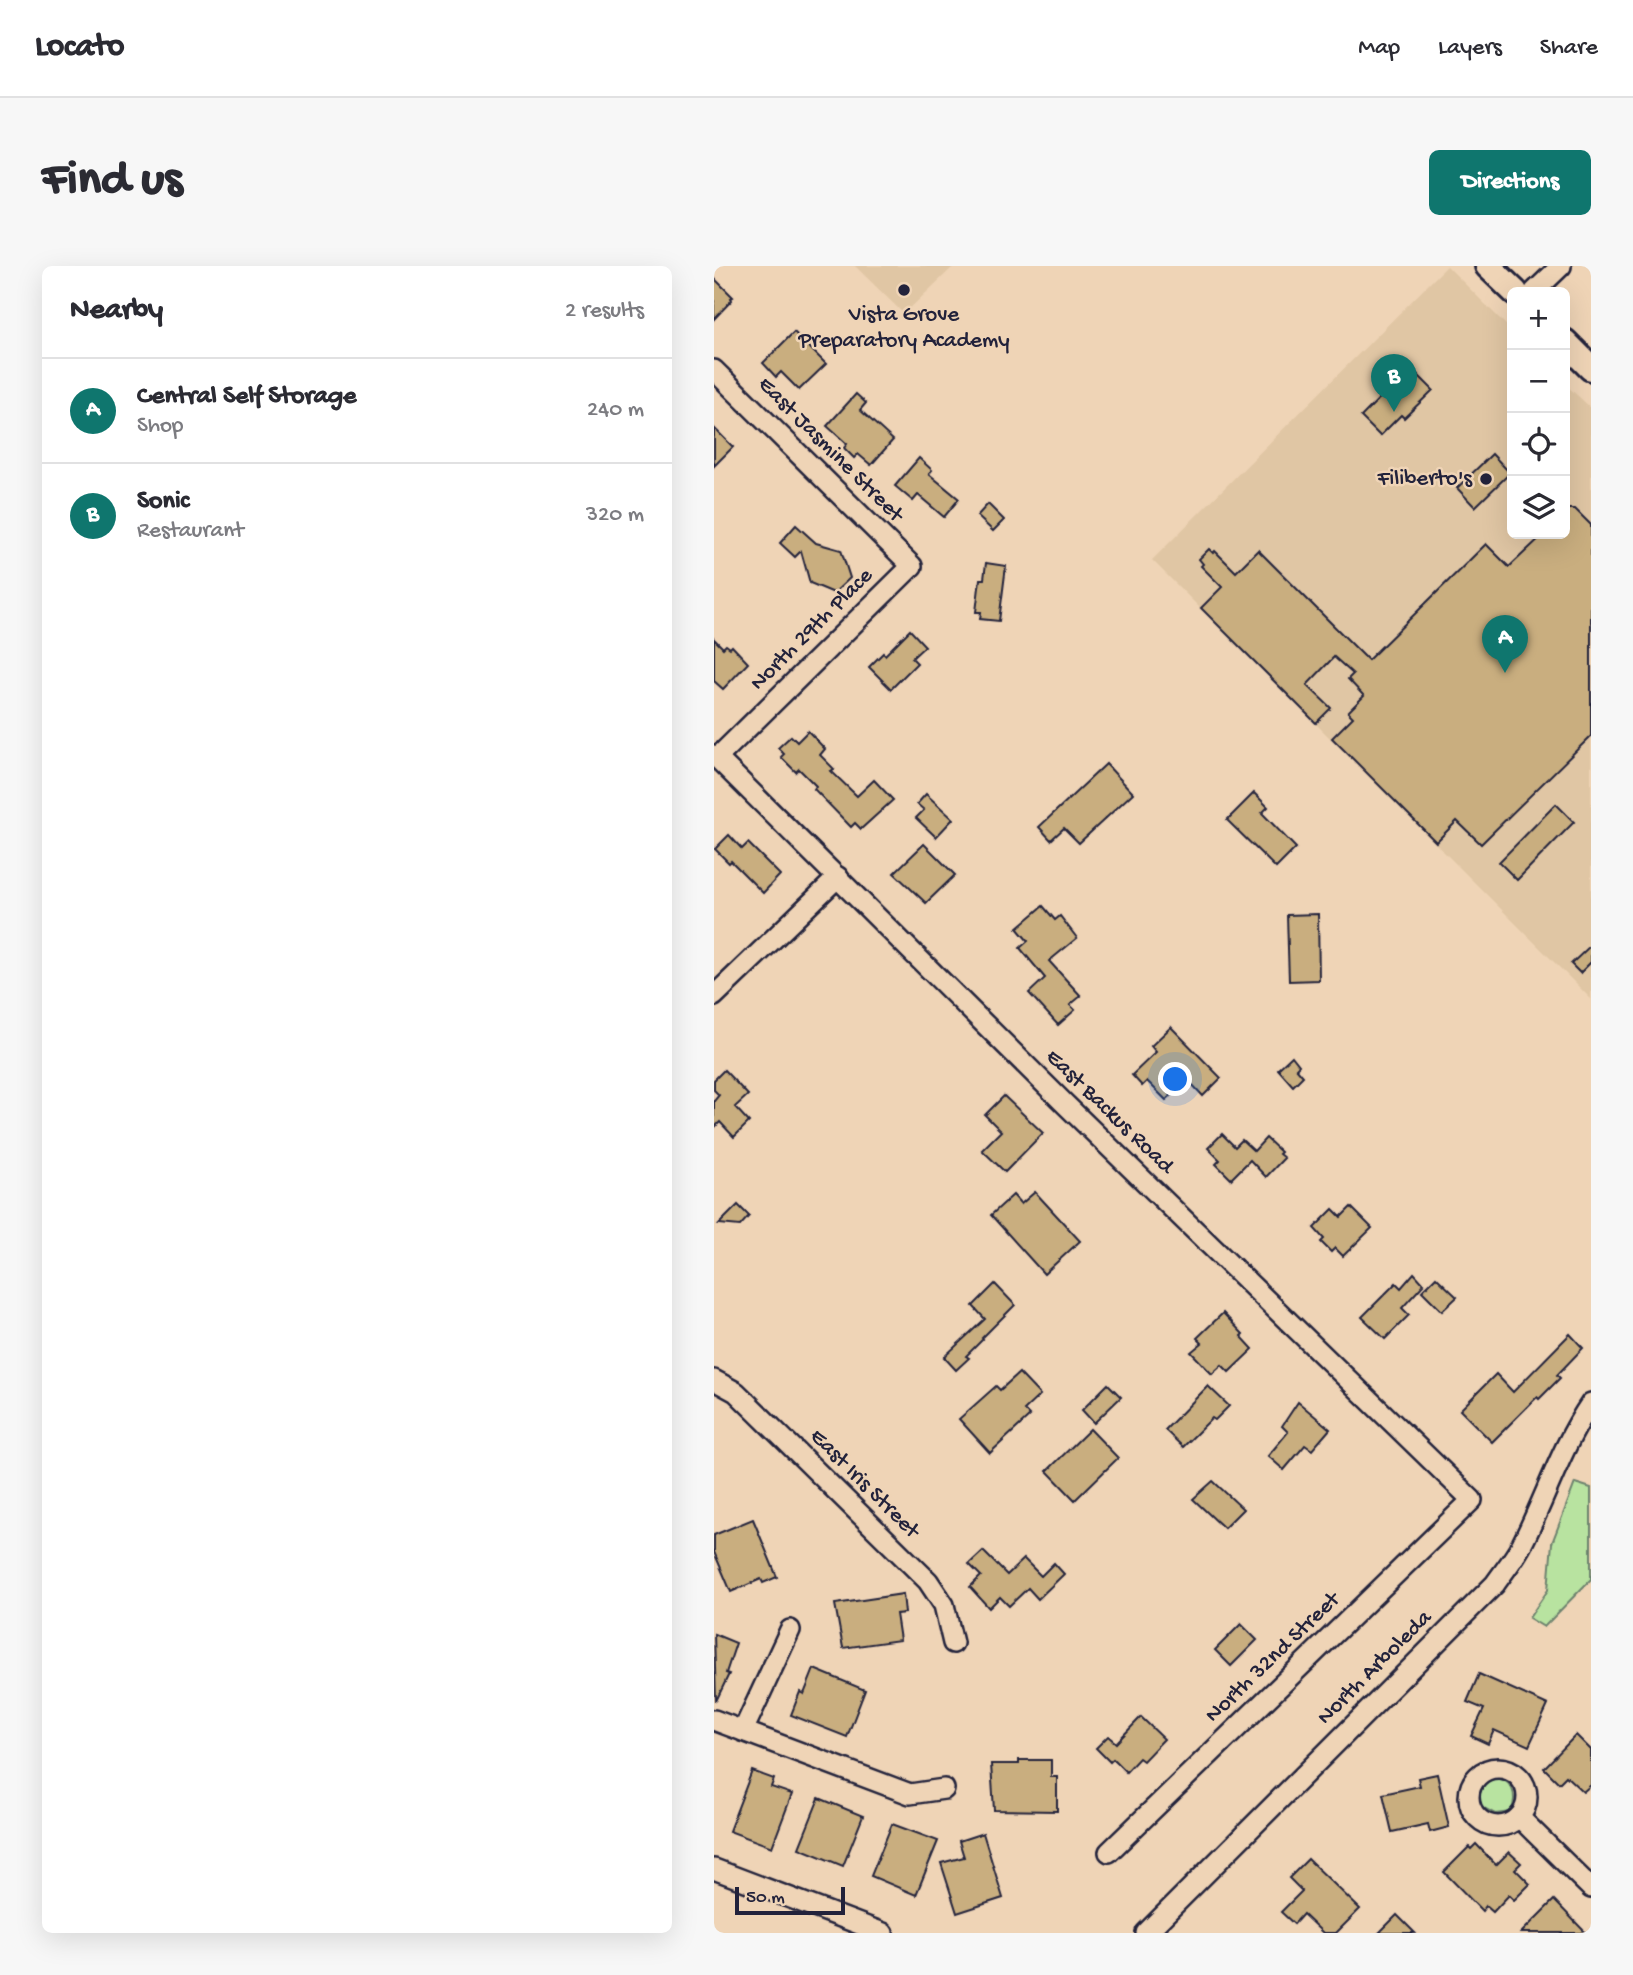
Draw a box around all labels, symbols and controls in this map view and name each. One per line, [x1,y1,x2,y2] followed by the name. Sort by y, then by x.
[35,29,124,67] text: Locato
[1358,34,1400,63] text: Map
[1438,34,1502,63] text: Layers
[1540,34,1598,63] text: Share
[1429,150,1591,215] button: Directions
[42,153,182,211] text: Find us
[896,282,912,298] marker: Vista Grove Preparatory Academy
[1507,287,1570,539] map controls
[1507,287,1570,350] button: +
[70,294,163,329] text: Nearby
[565,298,644,325] text: 2 results
[797,302,1010,355] place label: Vista Grove Preparatory Academy
[1507,350,1570,413] button: −
[1371,354,1417,412] pin: B
[752,372,910,530] street label: East Jasmine Street
[137,382,356,413] text: Central Self Storage
[86,397,100,424] text: A
[587,397,644,424] text: 240 m
[137,413,183,440] text: Shop
[1507,413,1570,476] button: locate
[1376,466,1473,493] place label: Filiberto's
[1478,471,1494,487] marker: Filiberto's
[1507,476,1570,539] button: layers
[137,487,189,518] text: Sonic
[87,502,99,529] text: B
[586,502,644,529] text: 320 m
[137,518,244,545] text: Restaurant
[745,562,880,697] street label: North 29th Place
[1482,615,1528,673] pin: A
[1039,1044,1180,1181] street label: East Backus Road
[1158,1062,1192,1096] your location
[803,1423,926,1546] street label: East Iris Street
[1200,1586,1347,1729] street label: North 32nd Street
[1312,1604,1439,1731] street label: North Arboleda
[735,1884,845,1916] scale bar
[746,1887,785,1910] text: 50 m

